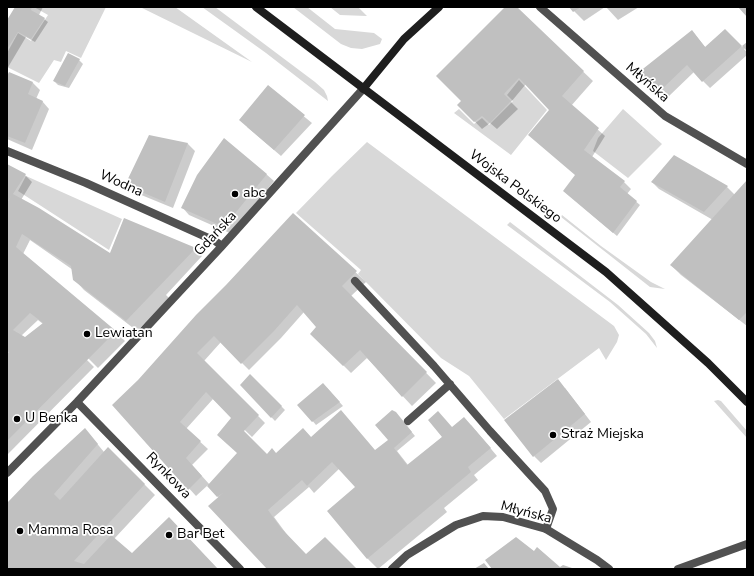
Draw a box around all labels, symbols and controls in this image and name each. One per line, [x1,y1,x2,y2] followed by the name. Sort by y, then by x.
[622,60,672,106] street label: Młyńska
[466,147,564,227] street label: Wojska Polskiego
[97,167,145,201] street label: Wodna
[243,186,265,202] place label: abc
[230,189,240,199] marker: abc
[191,208,241,260] street label: Gdańska
[95,326,153,342] place label: Lewiatan
[82,329,92,339] marker: Lewiatan
[25,411,78,427] place label: U Benka
[12,414,22,424] marker: U Benka
[561,427,644,443] place label: Straż Miejska
[548,430,558,440] marker: Straż Miejska
[142,449,194,503] street label: Rynkowa
[499,498,553,528] street label: Młyńska
[28,523,114,539] place label: Mamma Rosa
[15,526,25,536] marker: Mamma Rosa
[177,527,224,543] place label: Bar Bet
[164,530,174,540] marker: Bar Bet

